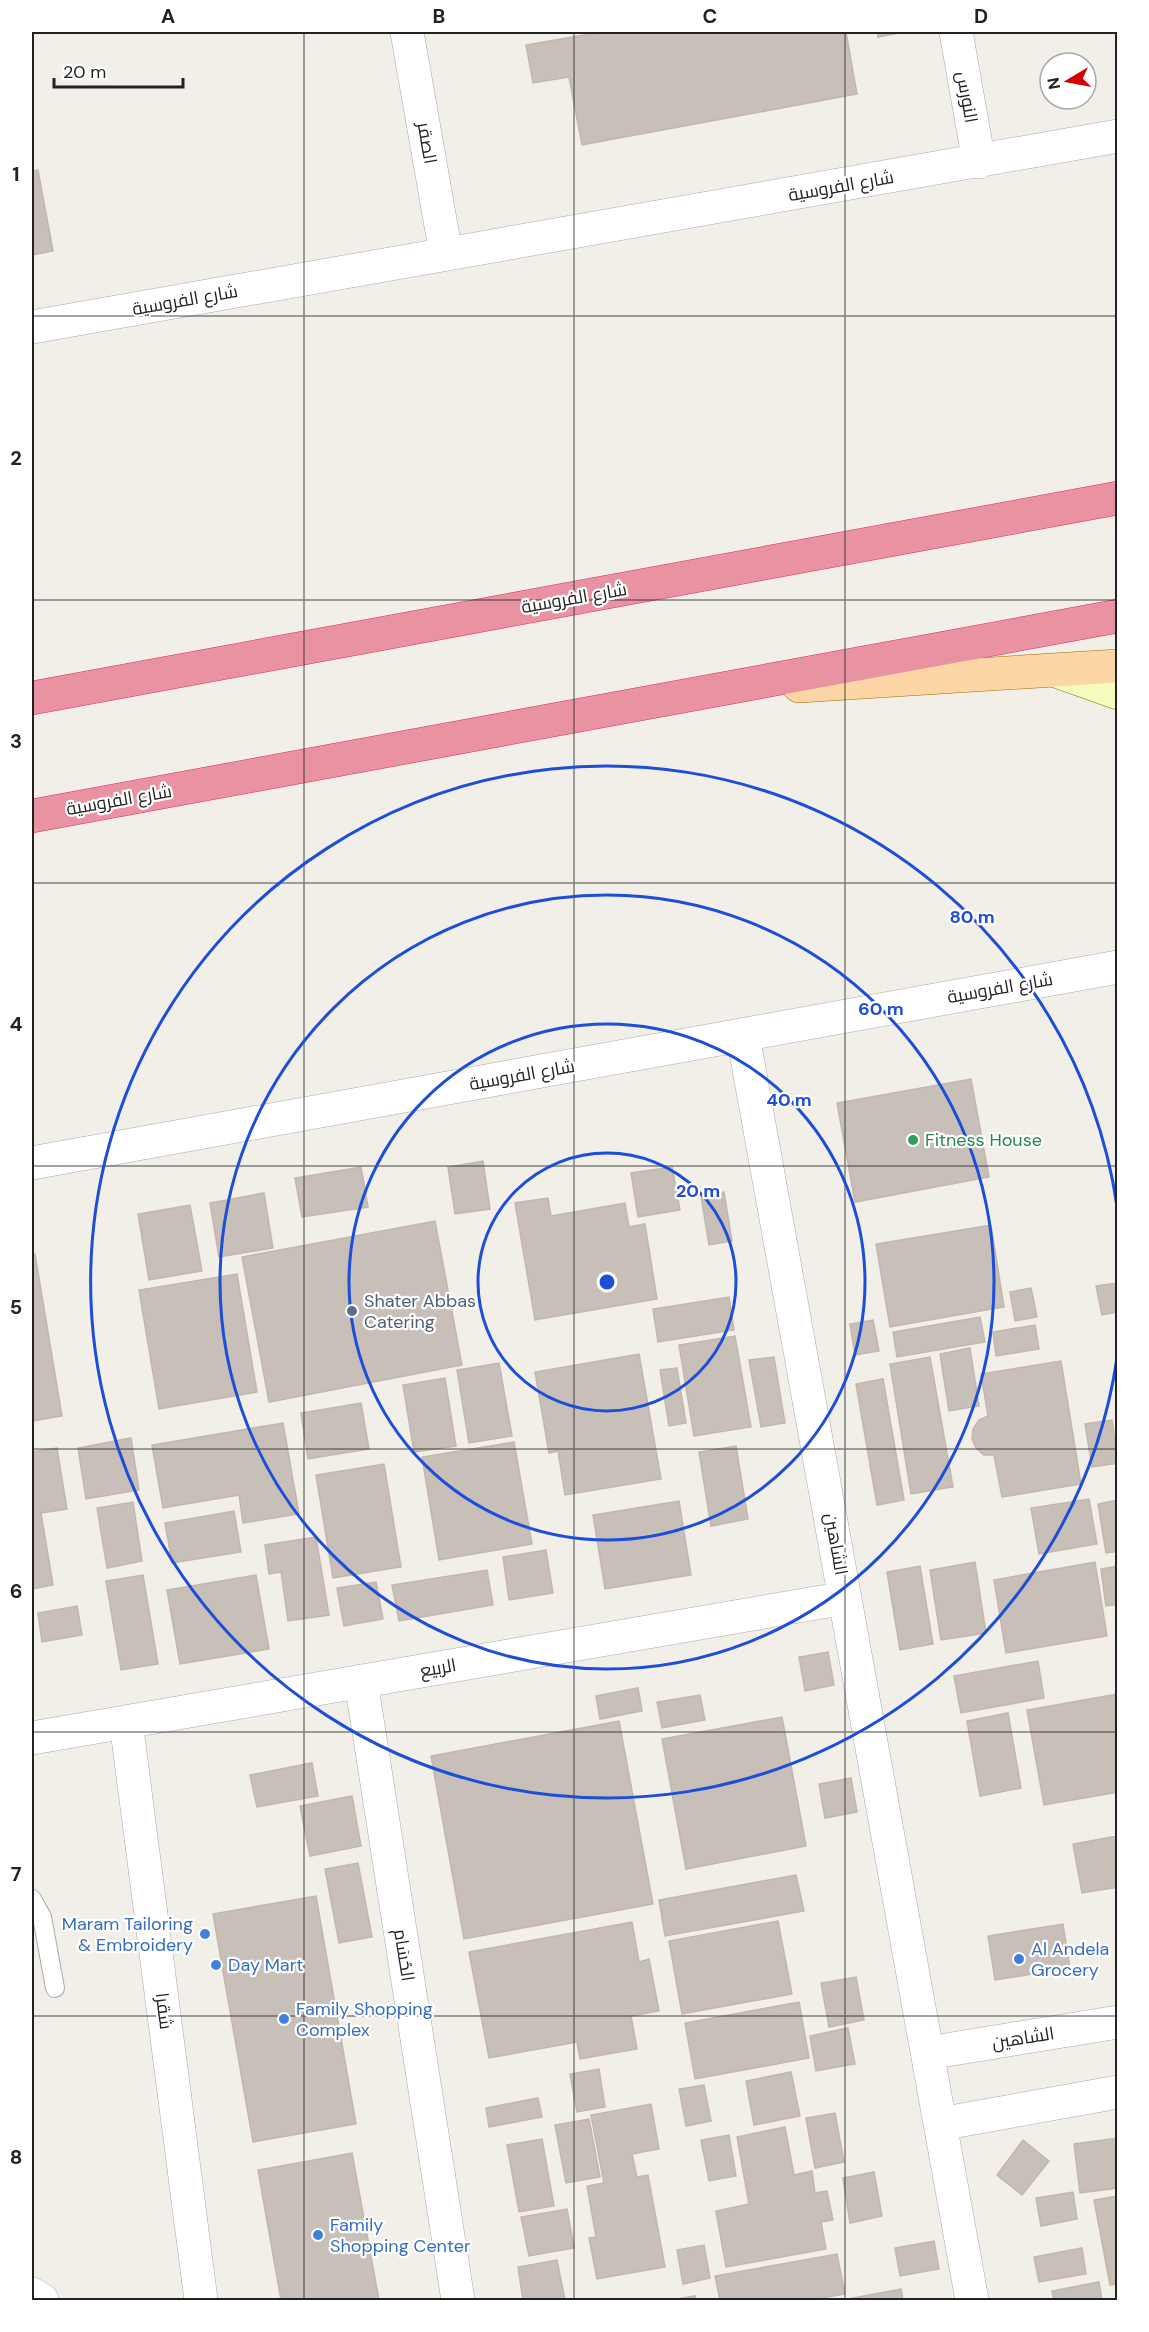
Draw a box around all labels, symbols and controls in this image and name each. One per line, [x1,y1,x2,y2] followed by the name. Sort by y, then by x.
[161,3,175,29] text: A
[433,3,445,29] text: B
[703,3,717,29] text: C
[974,3,988,29] text: D
[54,51,183,89] scale bar
[1038,51,1098,111] north arrow
[63,60,106,84] text: 20 m
[951,69,983,125] street label: النورس
[1042,76,1065,91] text: N
[411,119,442,166] street label: الصقر
[12,161,20,187] text: 1
[786,165,896,207] street label: شارع الفروسية
[130,279,240,321] street label: شارع الفروسية
[10,445,22,471] text: 2
[519,577,629,619] street label: شارع الفروسية
[10,728,22,754] text: 3
[64,779,174,821] street label: شارع الفروسية
[949,905,995,929] text: 80 m
[945,967,1055,1009] street label: شارع الفروسية
[858,997,904,1021] text: 60 m
[10,1011,23,1037] text: 4
[467,1054,577,1096] street label: شارع الفروسية
[766,1088,812,1112] text: 40 m
[925,1128,1042,1152] place label: Fitness House
[906,1133,920,1147] marker: Fitness House
[676,1179,720,1203] text: 20 m
[597,1272,617,1292] centre of rings
[364,1289,476,1334] place label: Shater Abbas Catering
[10,1294,22,1320] text: 5
[345,1304,359,1318] marker: Shater Abbas Catering
[819,1511,853,1577] street label: الشاهين
[10,1578,22,1604] text: 6
[418,1653,458,1683] street label: الربيع
[11,1861,22,1887] text: 7
[62,1912,193,1957] place label: Maram Tailoring & Embroidery
[198,1927,212,1941] marker: Maram Tailoring & Embroidery
[388,1927,420,1983] street label: الحُسَام
[1031,1937,1109,1982] place label: Al Andela Grocery
[1012,1952,1026,1966] marker: Al Andela Grocery
[228,1953,303,1977] place label: Day Mart
[209,1958,223,1972] marker: Day Mart
[150,1991,178,2031] street label: شقرا
[296,1997,433,2042] place label: Family Shopping Complex
[277,2012,291,2026] marker: Family Shopping Complex
[990,2021,1056,2055] street label: الشاهين
[10,2144,22,2170] text: 8
[330,2213,471,2258] place label: Family Shopping Center
[311,2228,325,2242] marker: Family Shopping Center

